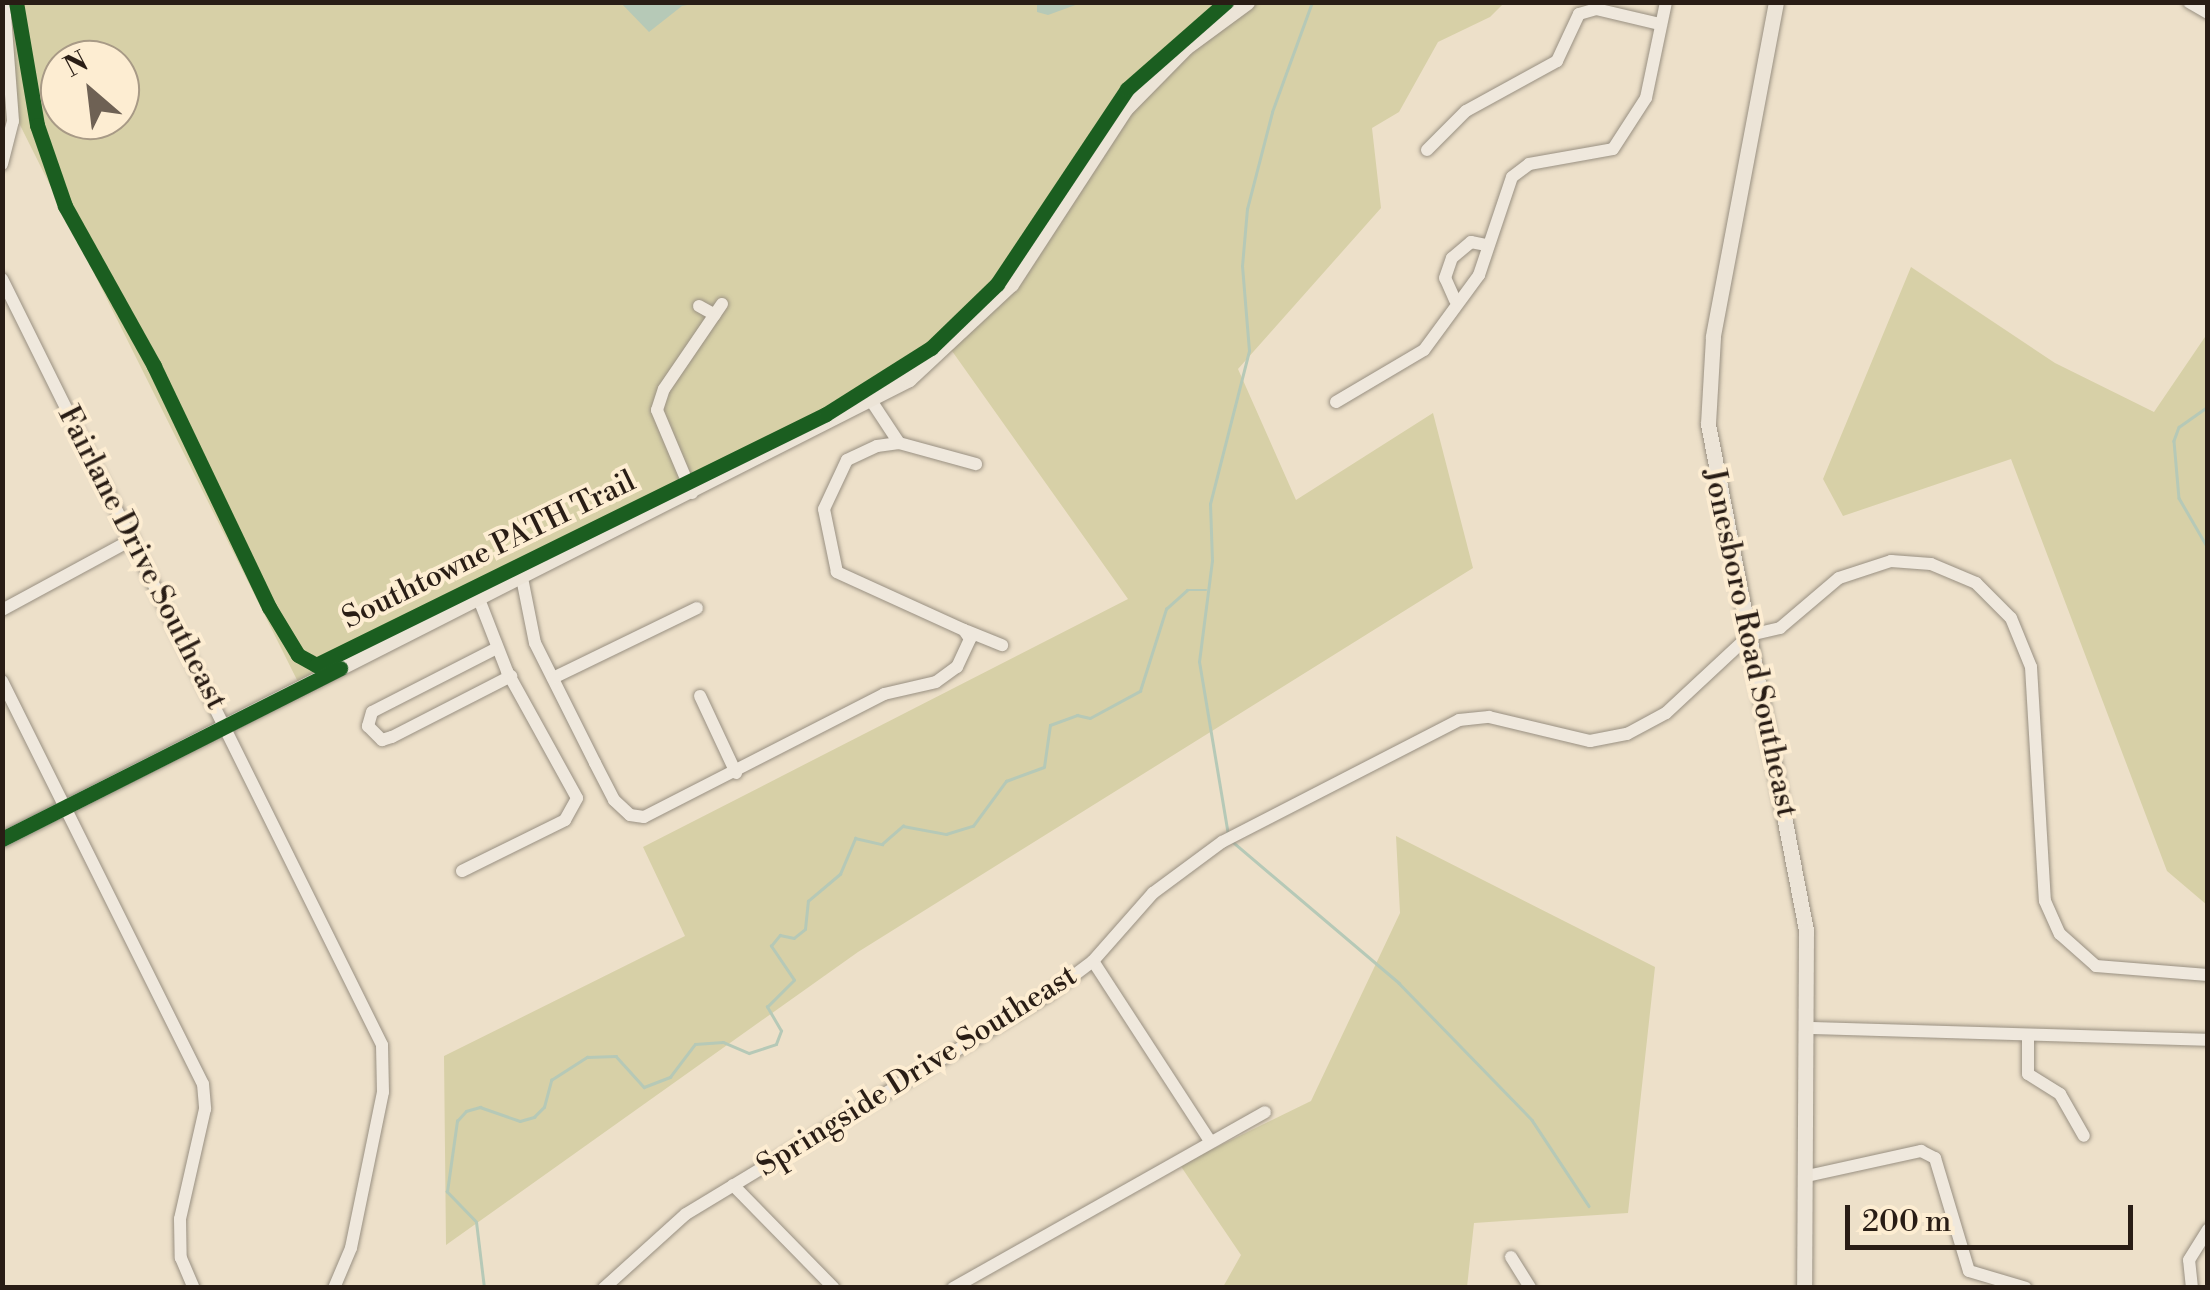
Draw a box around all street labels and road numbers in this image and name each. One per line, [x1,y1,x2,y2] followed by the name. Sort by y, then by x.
[50,400,234,716] street label: Fairlane Drive Southeast
[336,463,642,637] street label: Southtowne PATH Trail
[1695,465,1805,821] street label: Jonesboro Road Southeast
[751,958,1083,1184] street label: Springside Drive Southeast

